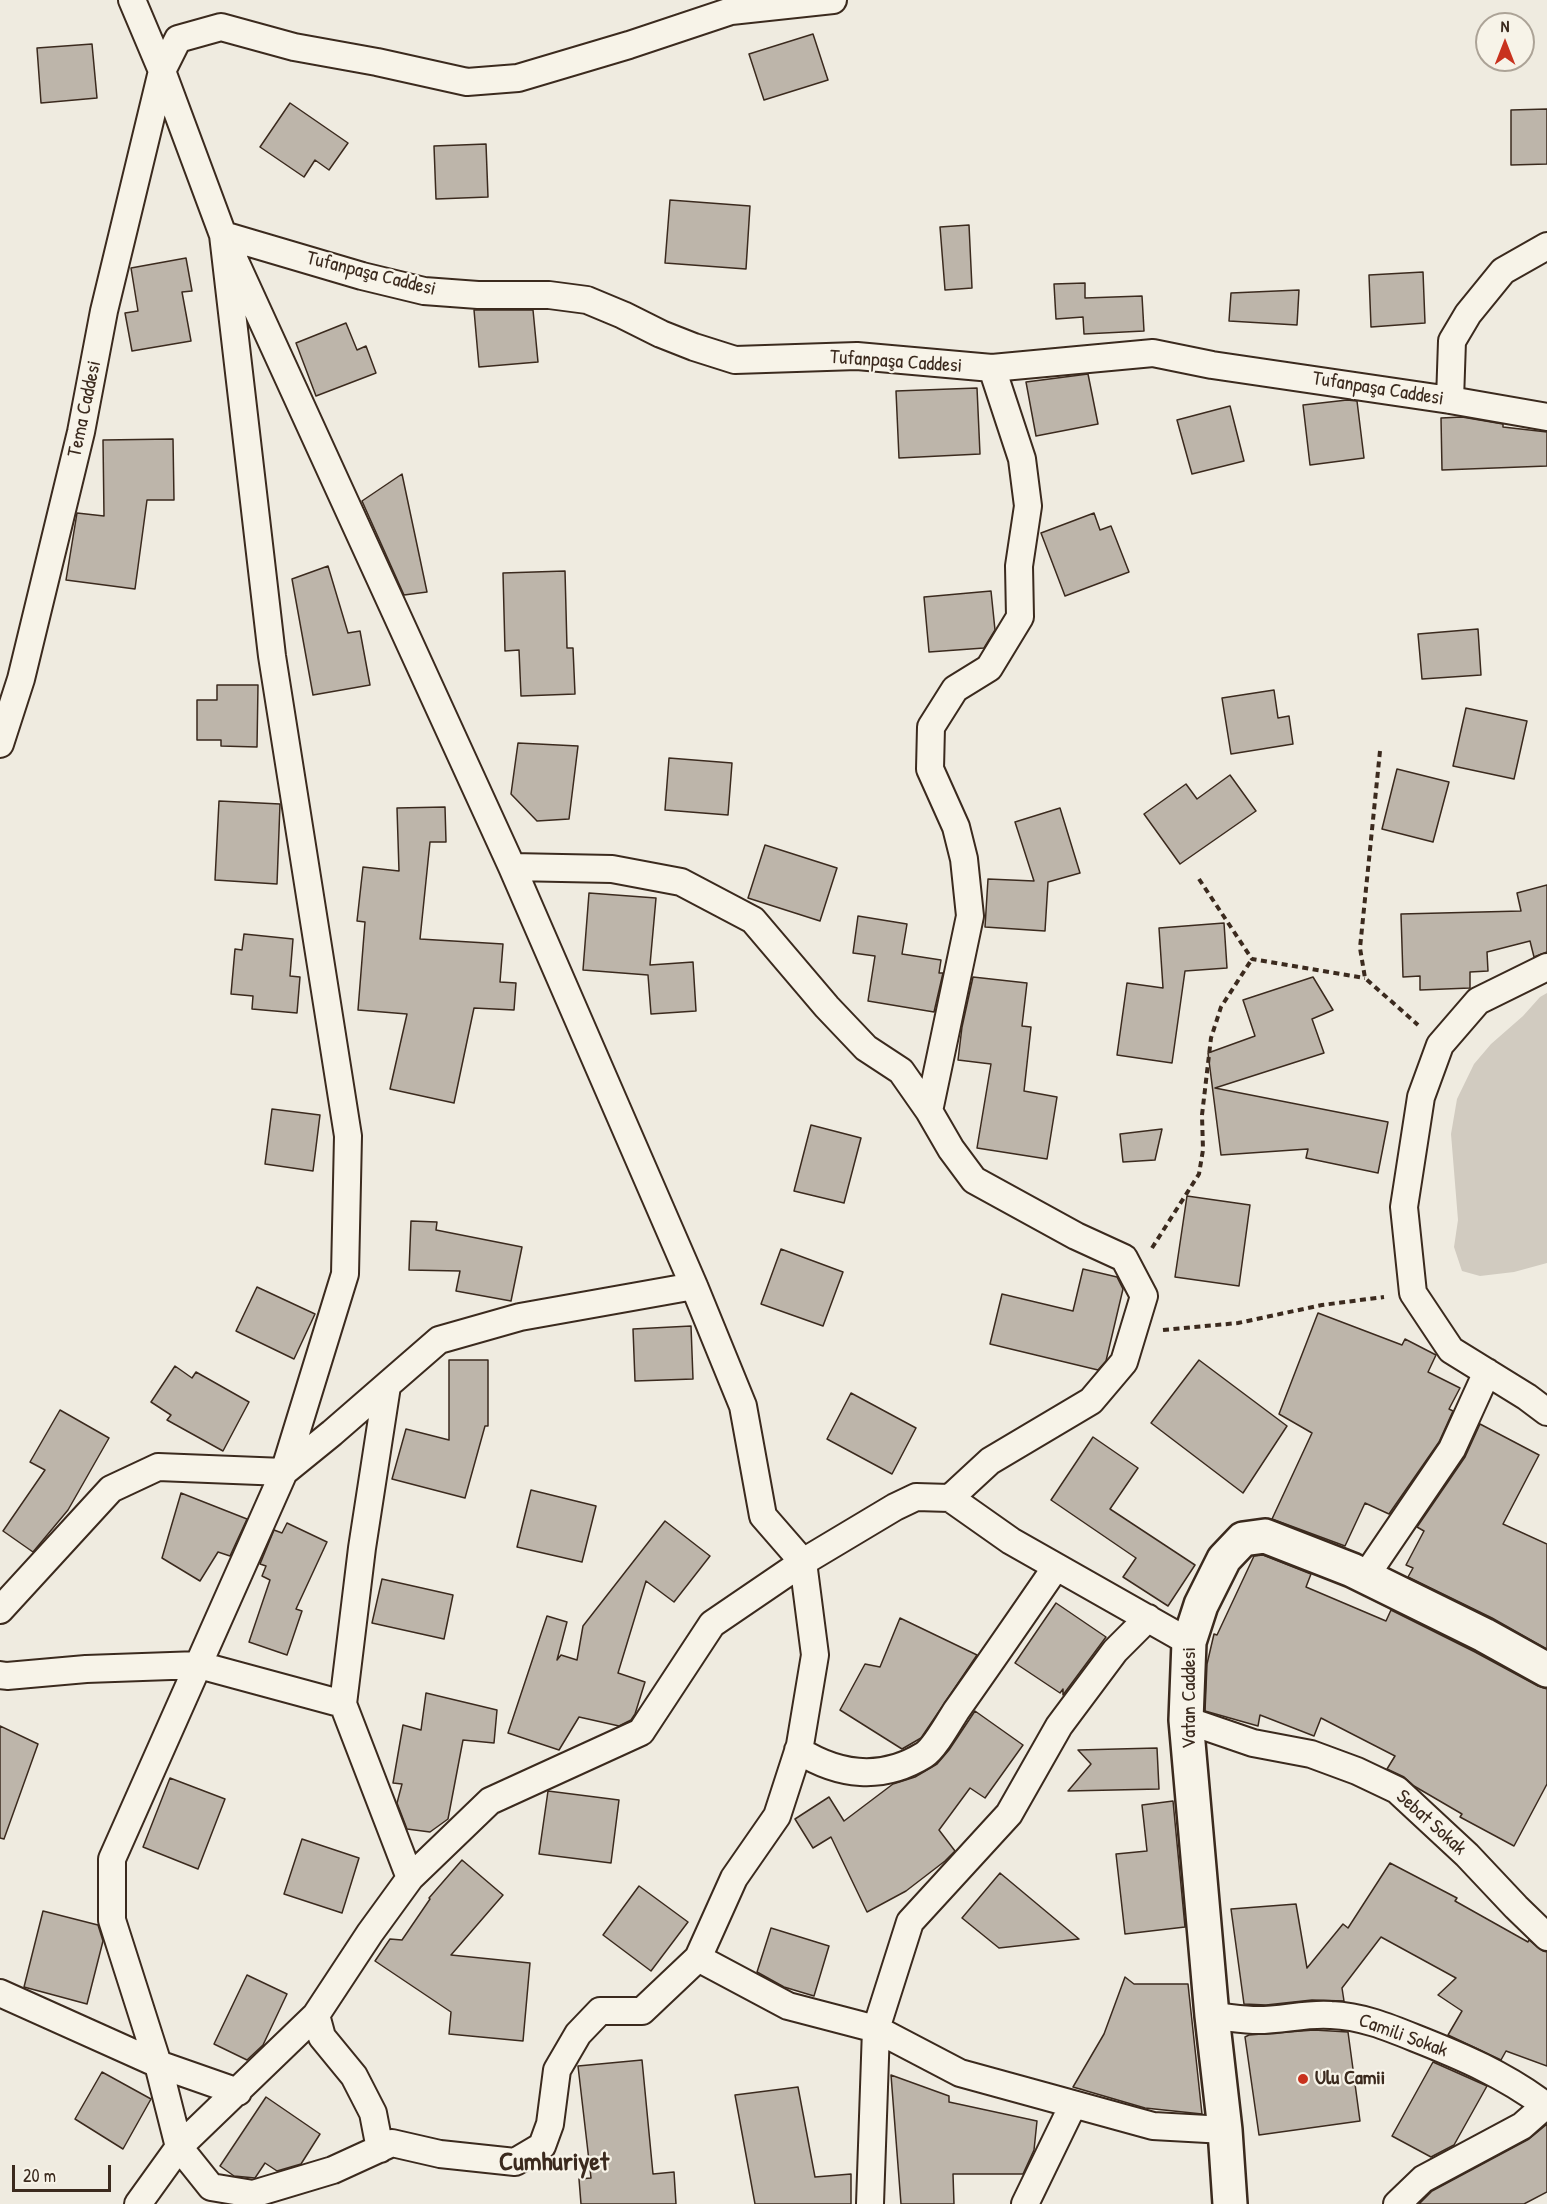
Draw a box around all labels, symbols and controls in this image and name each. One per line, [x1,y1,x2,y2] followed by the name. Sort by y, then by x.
[1475,12,1535,72] north arrow
[1501,15,1509,37] text: N
[304,246,438,302] street label: Tufanpaşa Caddesi
[829,345,963,379] street label: Tufanpaşa Caddesi
[63,359,107,459] street label: Tema Caddesi
[1311,367,1445,411] street label: Tufanpaşa Caddesi
[1178,1647,1202,1749] street label: Vatan Caddesi
[1391,1785,1471,1861] street label: Sebat Sokak
[1355,2009,1451,2063] street label: Camili Sokak
[1315,2067,1385,2091] place label: Ulu Camii
[1296,2072,1310,2086] marker: Ulu Camii
[499,2147,609,2179] district label: Cumhuriyet
[15,2153,114,2191] scale bar
[23,2163,56,2188] text: 20 m

